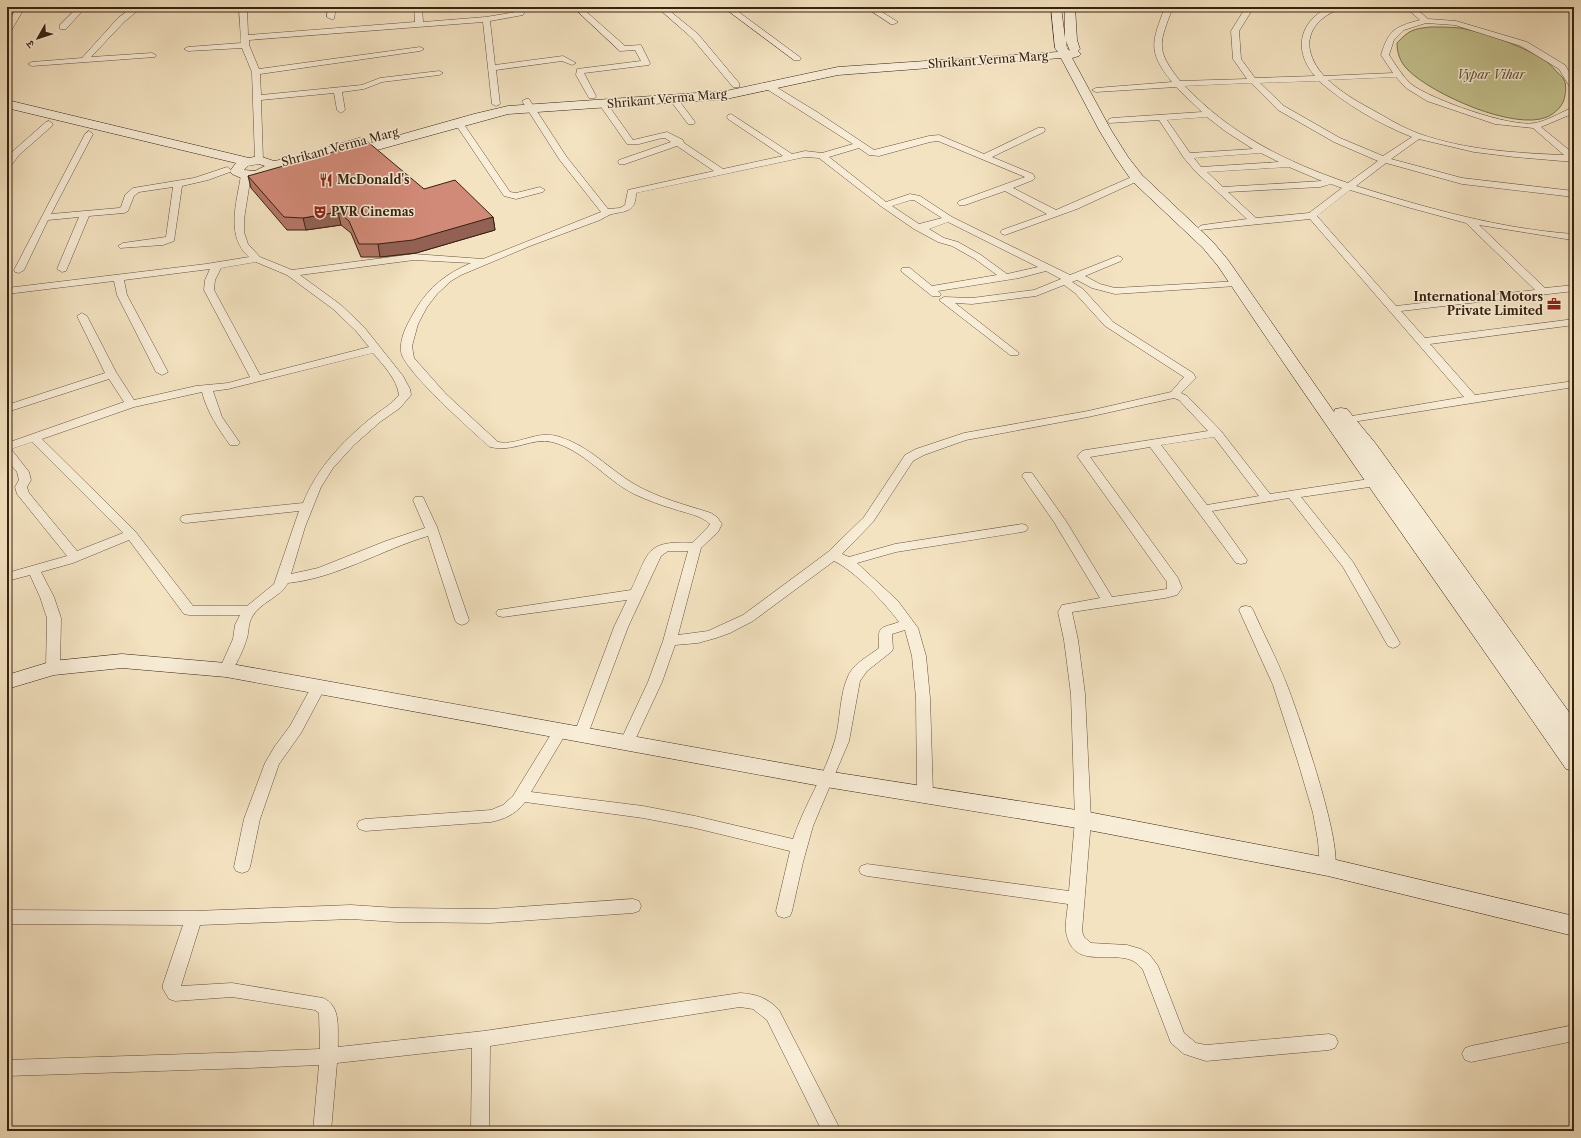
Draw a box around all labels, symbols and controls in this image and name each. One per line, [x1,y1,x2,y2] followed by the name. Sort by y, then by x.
[18,18,58,58] north arrow
[22,37,38,52] text: उ
[927,48,1049,71] street label: Shrikant Verma Marg
[1457,67,1526,82] park label: Vypar Vihar
[606,86,728,111] street label: Shrikant Verma Marg
[280,124,401,169] street label: Shrikant Verma Marg
[318,172,334,188] restaurant icon: McDonald's
[337,172,410,187] place label: McDonald's
[312,204,328,220] theatre icon: PVR Cinemas
[331,204,415,219] place label: PVR Cinemas
[1414,289,1543,318] place label: International Motors Private Limited
[1546,296,1562,312] office icon: International Motors Private Limited

